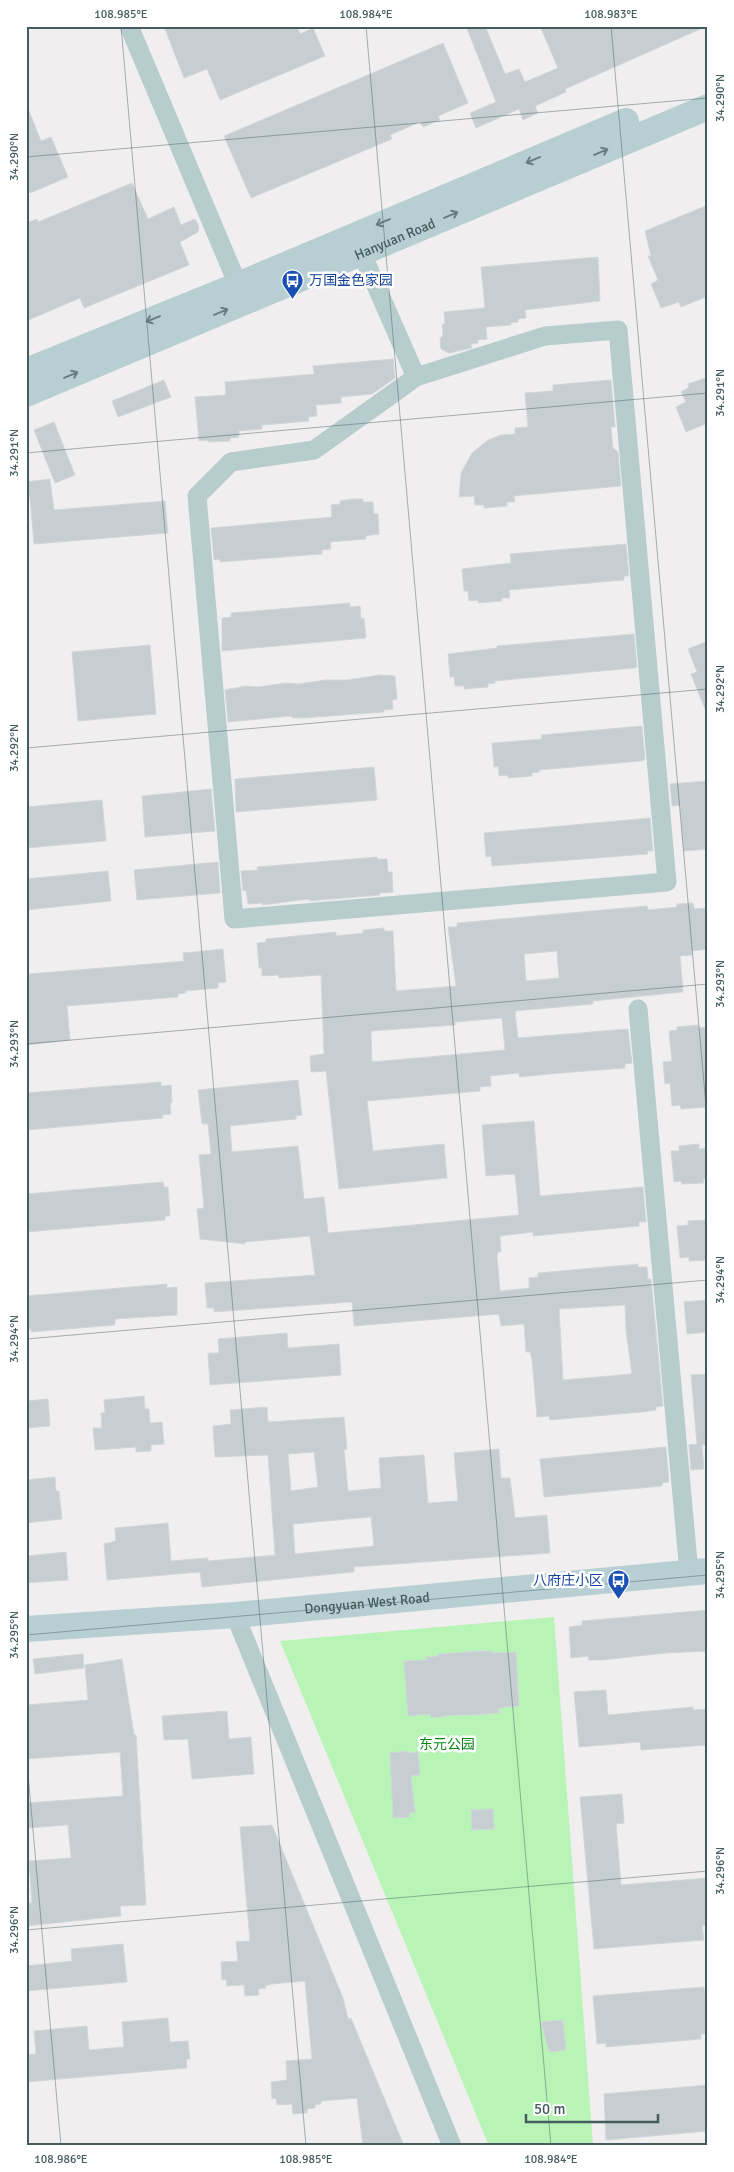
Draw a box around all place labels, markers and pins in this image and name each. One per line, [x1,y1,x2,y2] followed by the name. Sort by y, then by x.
[281,268,305,299] bus stop icon: 万国金色家园
[309,272,393,289] place label: 万国金色家园
[607,1568,631,1599] bus stop icon: 八府庄小区
[533,1572,603,1589] place label: 八府庄小区

